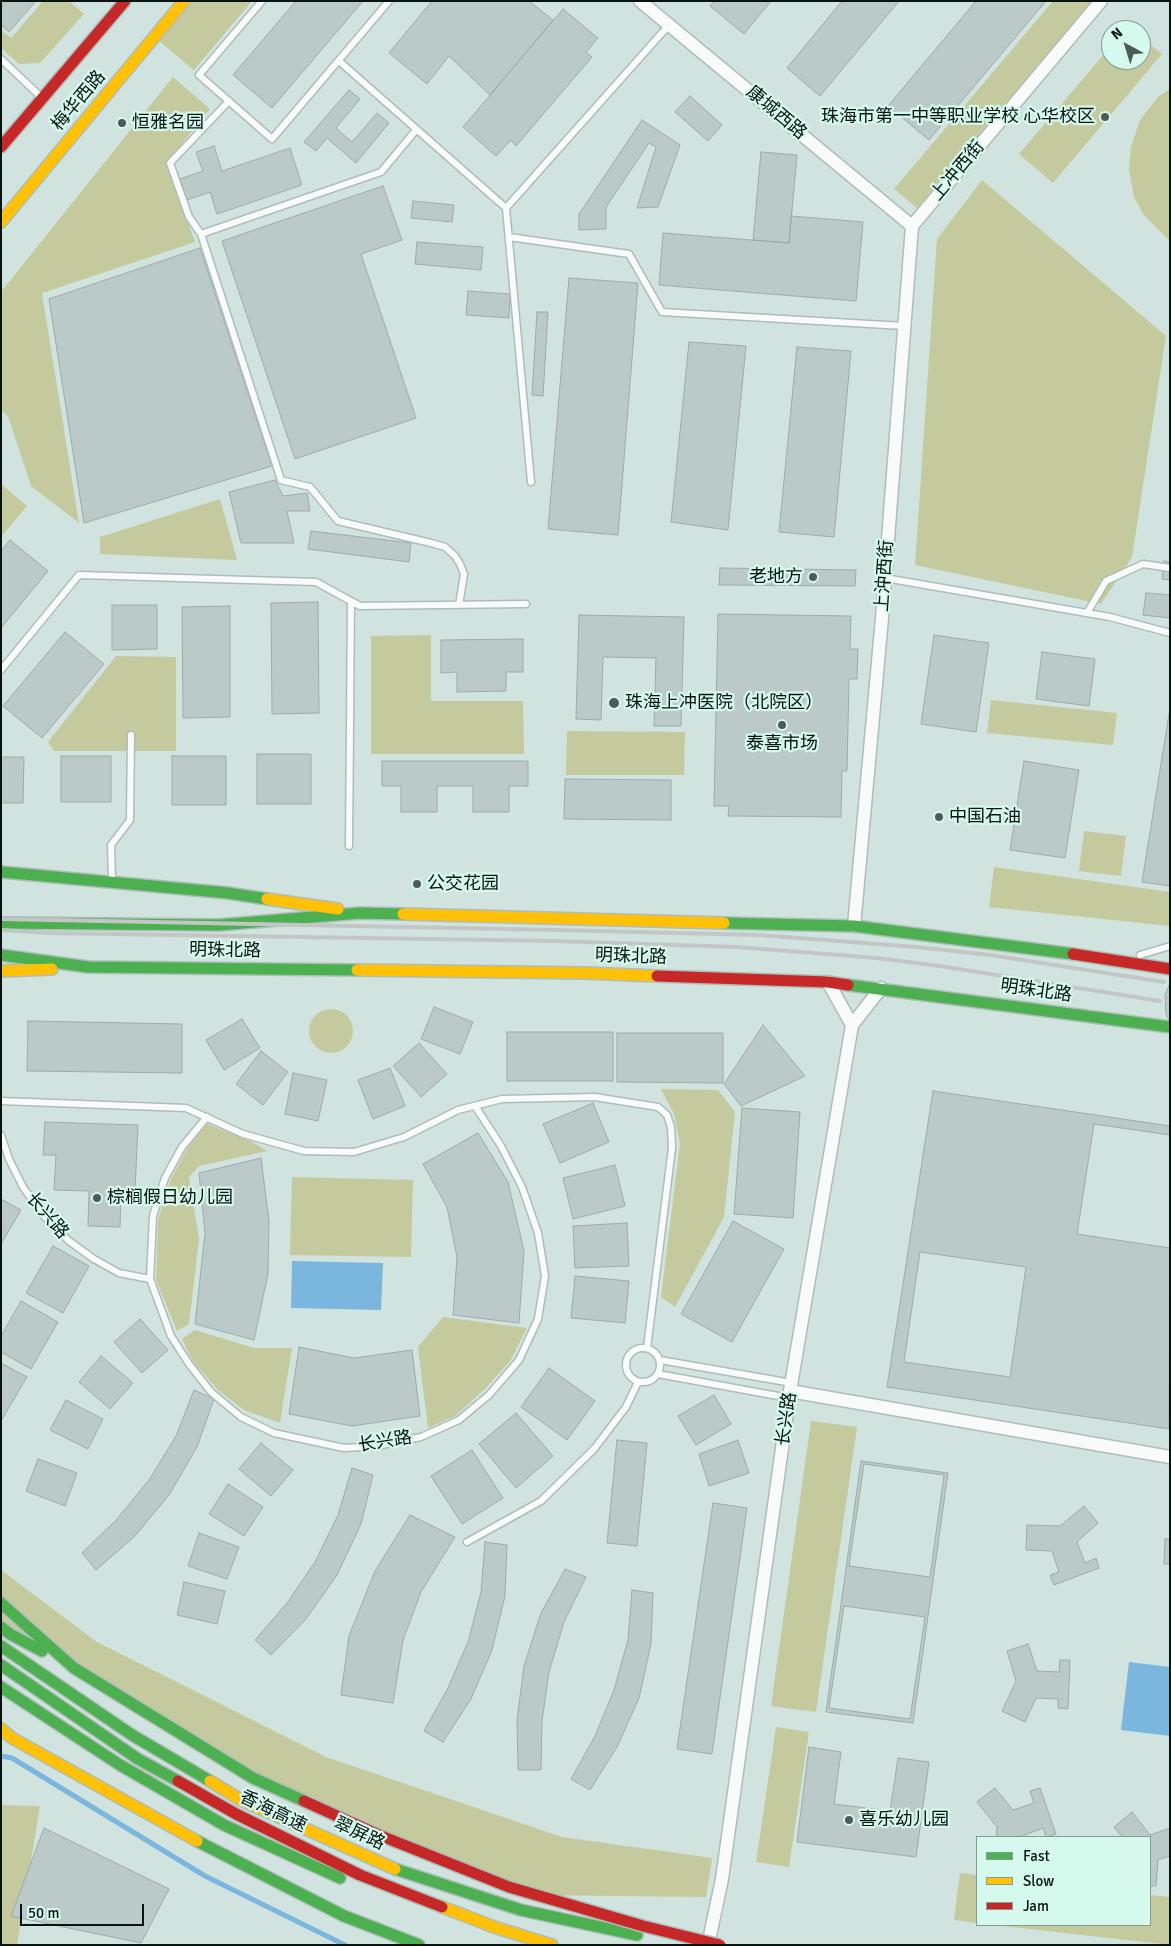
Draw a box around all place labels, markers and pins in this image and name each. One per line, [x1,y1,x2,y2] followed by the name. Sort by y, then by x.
[821,106,1095,128] place label: 珠海市第一中等职业学校 心华校区
[1099,111,1111,123] marker: 珠海市第一中等职业学校 心华校区
[132,112,204,134] place label: 恒雅名园
[116,117,128,129] marker: 恒雅名园
[749,566,803,588] place label: 老地方
[807,571,819,583] marker: 老地方
[625,692,823,714] place label: 珠海上冲医院（北院区）
[607,696,621,710] marker: 珠海上冲医院（北院区）
[776,719,788,731] marker: 泰喜市场
[746,733,818,755] place label: 泰喜市场
[949,806,1021,828] place label: 中国石油
[933,811,945,823] marker: 中国石油
[427,873,499,895] place label: 公交花园
[411,878,423,890] marker: 公交花园
[107,1187,233,1209] place label: 棕榈假日幼儿园
[91,1192,103,1204] marker: 棕榈假日幼儿园
[859,1809,949,1831] place label: 喜乐幼儿园
[843,1814,855,1826] marker: 喜乐幼儿园

